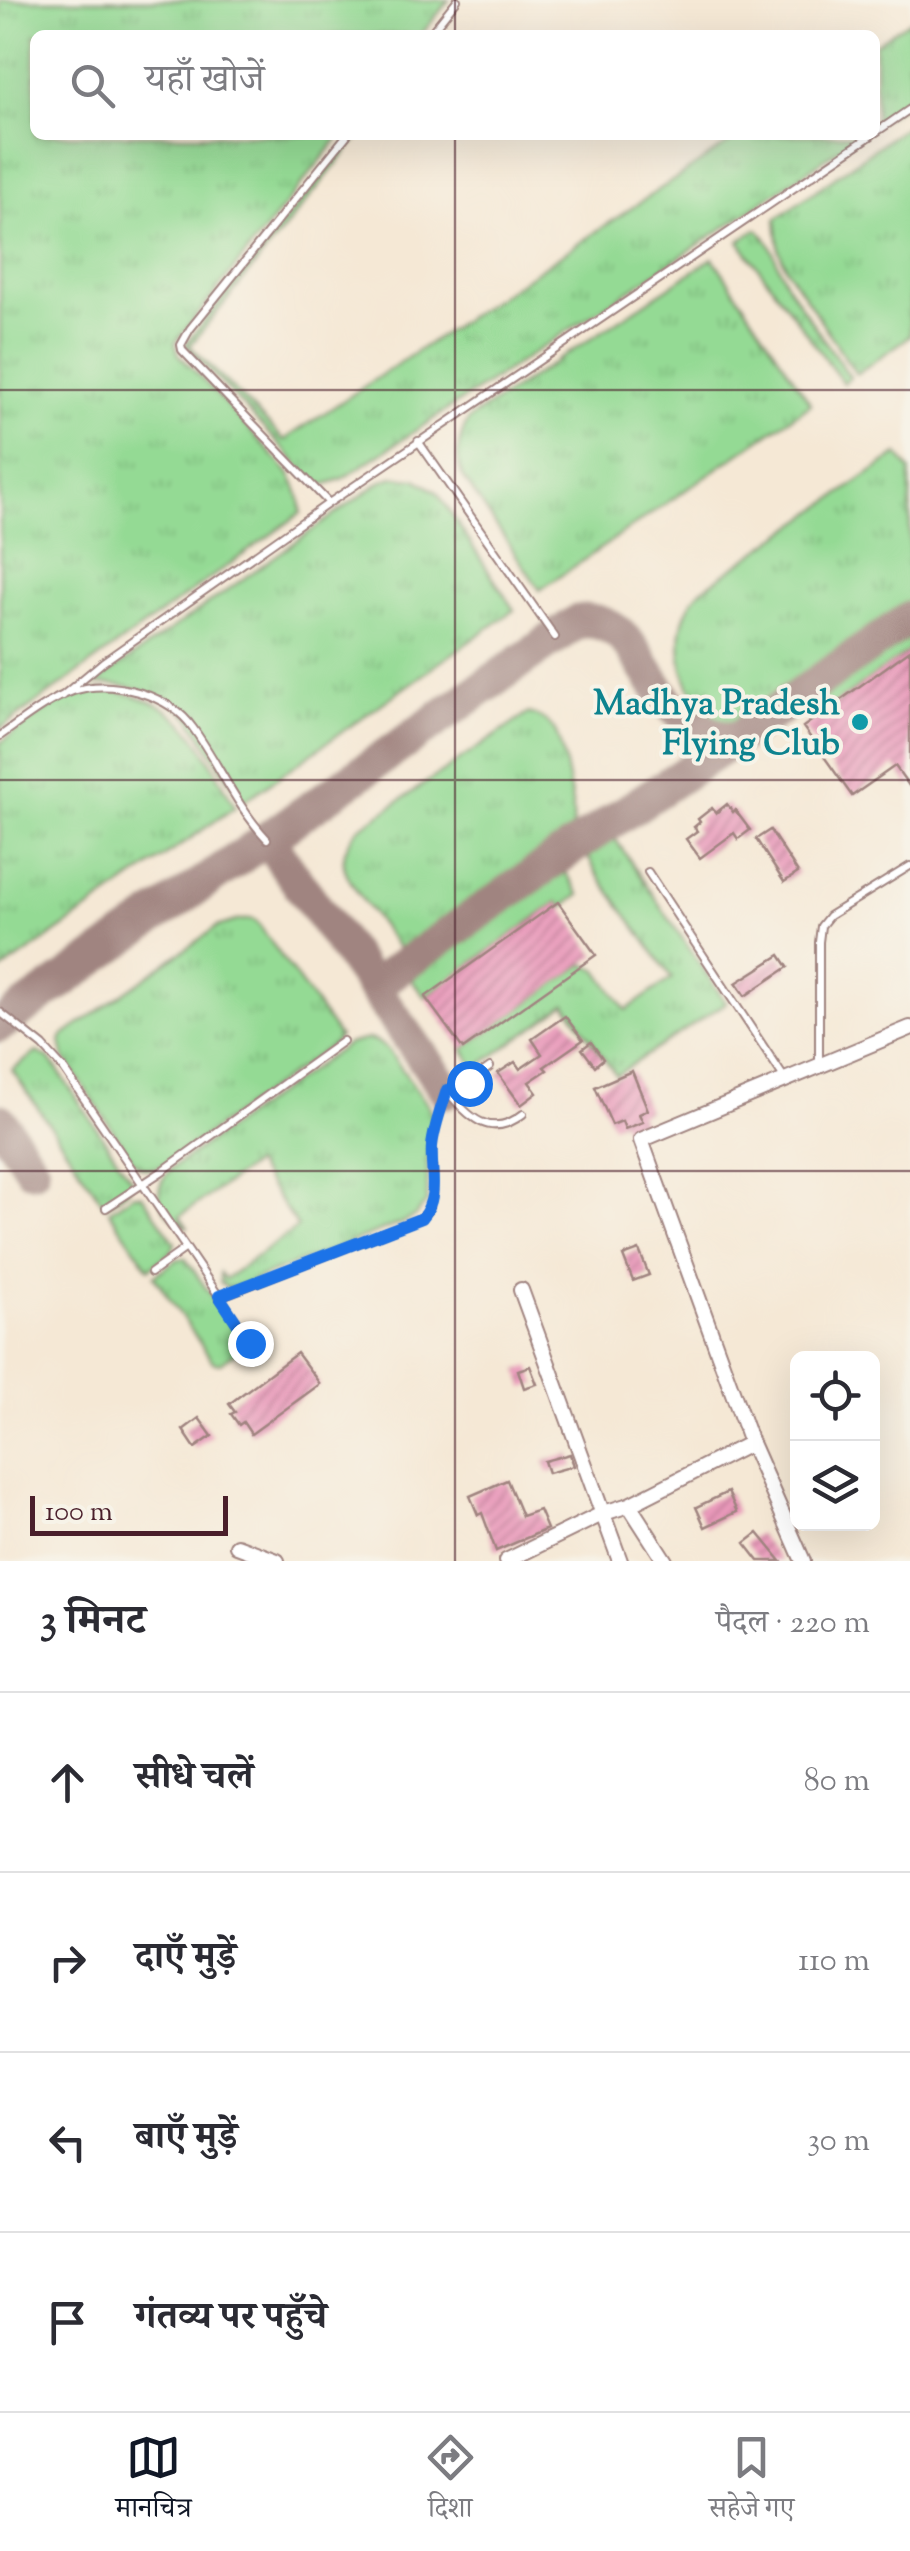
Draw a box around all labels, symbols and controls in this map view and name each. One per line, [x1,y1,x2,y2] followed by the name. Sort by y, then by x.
[30,30,880,140] search box
[145,55,264,109] text: यहाँ खोजें
[65,58,120,113] icon: search
[593,680,840,771] place label: Madhya Pradesh Flying Club
[849,711,871,733] marker: Madhya Pradesh Flying Club
[447,1061,493,1107] route start
[228,1321,274,1367] route end
[790,1351,880,1531] map controls
[790,1351,880,1441] button: locate
[790,1441,880,1531] button: layers
[30,1491,228,1536] scale bar
[45,1493,113,1533] text: 100 m
[40,1593,146,1653] text: 3 मिनट
[716,1601,870,1647] text: पैदल · 220 m
[135,1752,253,1806] text: सीधे चलें
[40,1755,95,1810] icon: ahead
[804,1759,870,1805] text: 80 m
[135,1932,236,1986] text: दाएँ मुड़ें
[40,1935,95,1990] icon: right
[798,1939,870,1985] text: 110 m
[135,2112,237,2166] text: बाएँ मुड़ें
[40,2115,95,2170] icon: left
[807,2119,870,2165] text: 30 m
[135,2292,327,2346] text: गंतव्य पर पहुँचे
[40,2295,95,2350] icon: arrive
[116,2430,192,2535] tab: मानचित्र
[423,2430,478,2535] tab: दिशा
[709,2430,794,2535] tab: सहेजे गए

